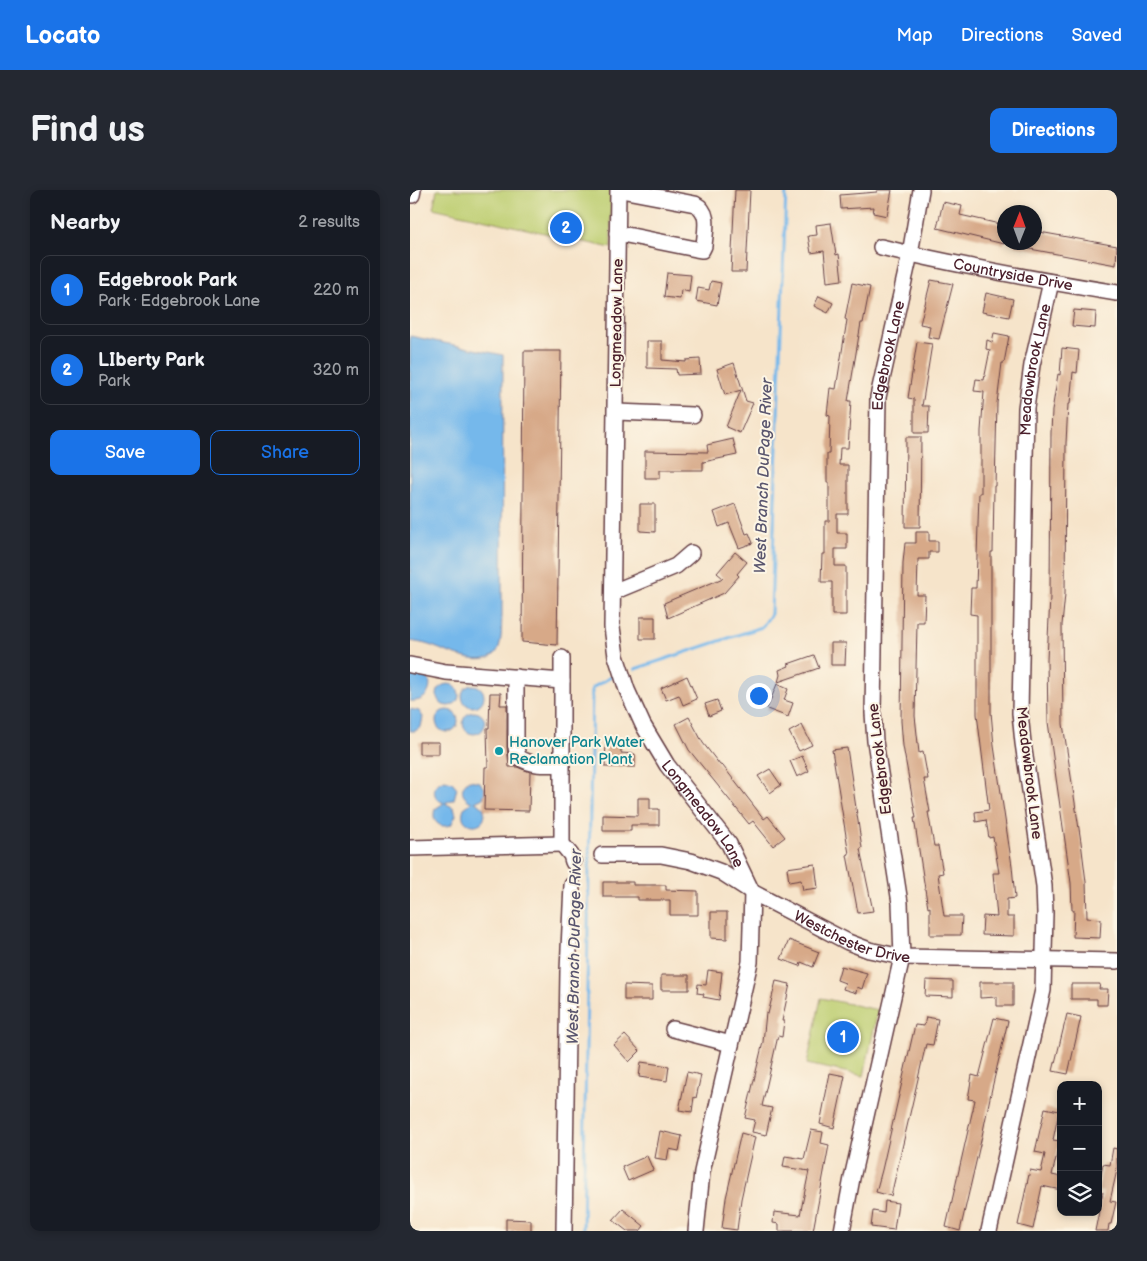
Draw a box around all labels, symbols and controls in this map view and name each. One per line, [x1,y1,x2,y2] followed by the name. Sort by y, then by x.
[25,21,100,50] text: Locato
[897,25,933,46] text: Map
[961,25,1043,46] text: Directions
[1071,25,1122,46] text: Saved
[990,108,1117,153] button: Directions
[30,109,145,152] text: Find us
[997,205,1042,250] north arrow
[550,209,582,247] pin: 2
[50,210,120,235] text: Nearby
[298,213,360,232] text: 2 results
[952,254,1074,295] street label: Countryside Drive
[606,258,628,388] street label: Longmeadow Lane
[98,269,237,292] text: Edgebrook Park
[64,281,70,300] text: 1
[313,281,359,300] text: 220 m
[98,292,260,311] text: Park · Edgebrook Lane
[868,299,909,411] street label: Edgebrook Lane
[1016,302,1055,436] street label: Meadowbrook Lane
[98,349,205,372] text: LIberty Park
[62,361,72,380] text: 2
[313,361,359,380] text: 320 m
[98,372,130,391] text: Park
[751,377,777,574] water label: West Branch DuPage River
[50,430,200,475] button: Save
[210,430,360,475] button: Share
[746,683,772,709] your location
[864,702,896,816] street label: Edgebrook Lane
[1011,706,1047,840] street label: Meadowbrook Lane
[509,733,645,769] place label: Hanover Park Water Reclamation Plant
[493,745,505,757] marker: Hanover Park Water Reclamation Plant
[657,756,748,871] street label: Longmeadow Lane
[564,848,586,1045] water label: West Branch DuPage River
[791,906,910,967] street label: Westchester Drive
[827,1018,859,1056] pin: 1
[1057,1081,1102,1216] map controls
[1057,1081,1102,1126] button: +
[1057,1126,1102,1171] button: −
[1057,1171,1102,1216] button: layers

